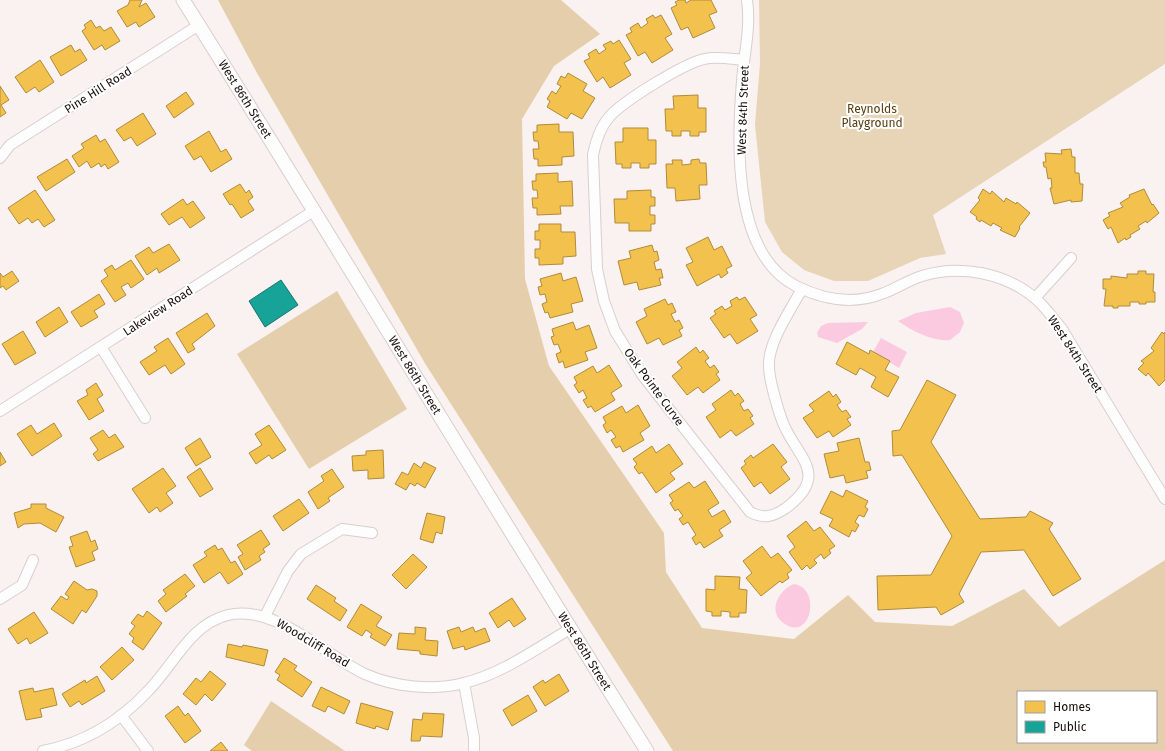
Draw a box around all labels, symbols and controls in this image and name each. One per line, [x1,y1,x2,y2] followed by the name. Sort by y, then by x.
[215,57,275,142] street label: West 86th Street
[62,64,134,116] street label: Pine Hill Road
[734,64,752,155] street label: West 84th Street
[841,102,903,130] park label: Reynolds Playground
[121,283,195,339] street label: Lakeview Road
[1045,313,1106,396] street label: West 84th Street
[385,333,445,418] street label: West 86th Street
[621,345,687,429] street label: Oak Pointe Curve
[555,609,615,693] street label: West 86th Street
[274,616,352,670] street label: Woodcliff Road
[1017,691,1157,743] legend
[1053,700,1091,714] text: Homes
[1053,720,1087,734] text: Public

